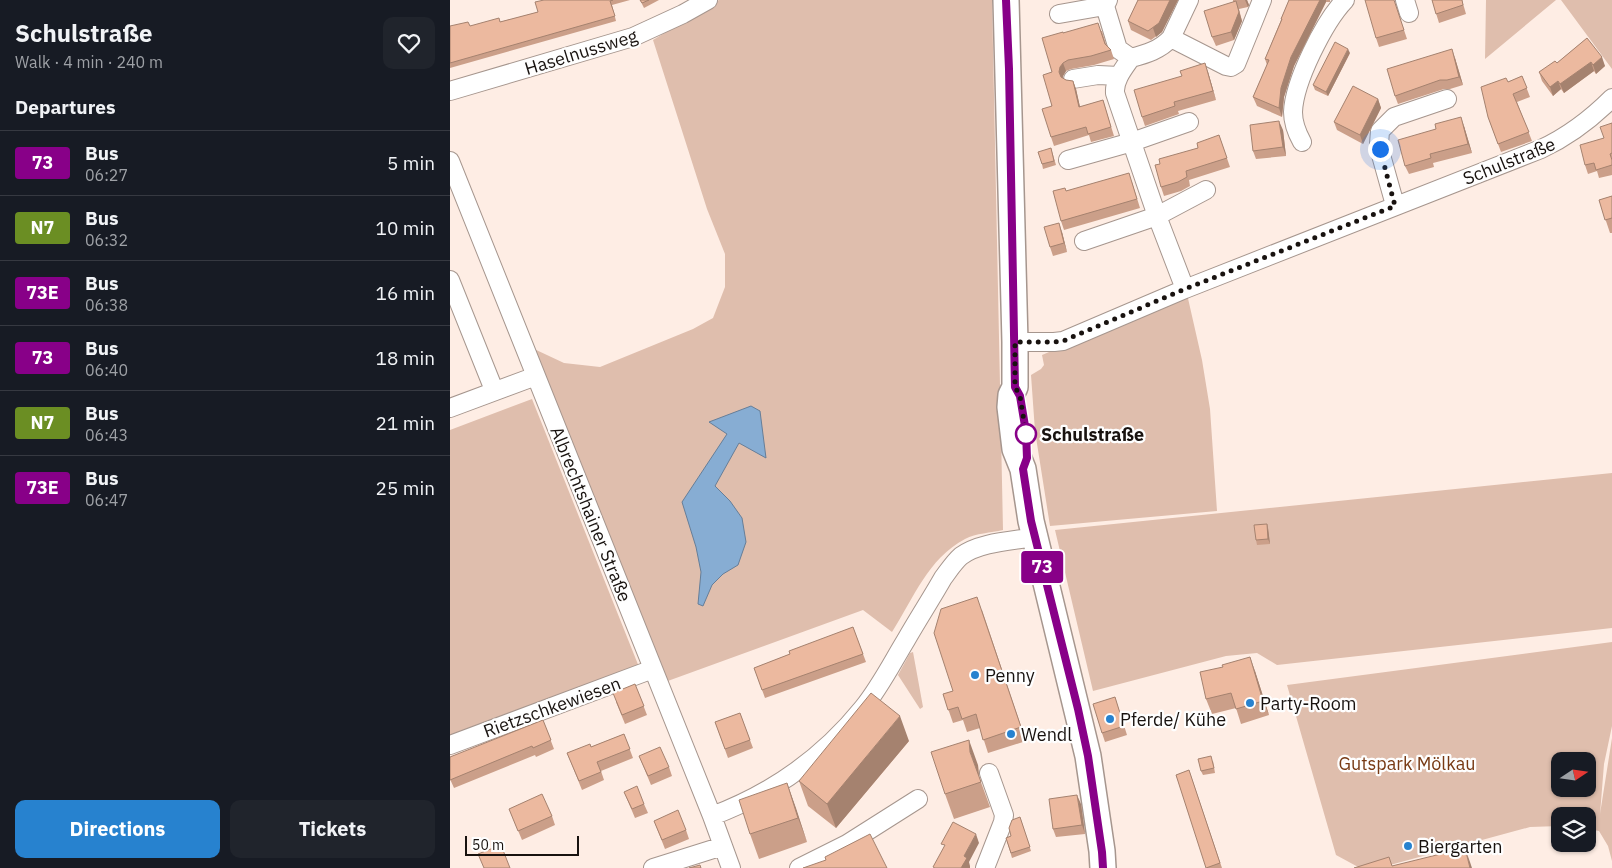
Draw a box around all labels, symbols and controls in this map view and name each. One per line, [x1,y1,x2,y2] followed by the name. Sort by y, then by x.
[15,17,153,49] text: Schulstraße
[383,17,435,69] button: heart
[522,24,641,80] street label: Haselnussweg
[15,52,163,72] text: Walk · 4 min · 240 m
[15,95,115,119] text: Departures
[1460,132,1559,190] street label: Schulstraße
[1368,137,1393,162] your location
[85,141,119,165] text: Bus
[32,151,53,174] text: 73
[387,151,435,175] text: 5 min
[85,165,128,185] text: 06:27
[85,206,119,230] text: Bus
[31,216,54,239] text: N7
[376,216,435,240] text: 10 min
[85,230,128,250] text: 06:32
[85,271,119,295] text: Bus
[26,281,59,304] text: 73E
[376,281,435,305] text: 16 min
[85,295,128,315] text: 06:38
[85,336,119,360] text: Bus
[32,346,53,369] text: 73
[376,346,435,370] text: 18 min
[85,360,128,380] text: 06:40
[85,401,119,425] text: Bus
[31,411,54,434] text: N7
[376,411,435,435] text: 21 min
[545,423,637,605] street label: Albrechtshainer Straße
[1015,423,1037,445] marker: Schulstraße
[1041,423,1144,446] place label: Schulstraße
[85,425,128,445] text: 06:43
[85,466,119,490] text: Bus
[26,476,59,499] text: 73E
[376,476,435,500] text: 25 min
[85,490,128,510] text: 06:47
[1020,551,1064,583] line badge: 73
[1031,555,1053,578] text: 73
[985,664,1035,687] place label: Penny
[969,669,981,681] marker: Penny
[480,671,624,743] street label: Rietzschkewiesen
[1260,692,1356,715] place label: Party-Room
[1244,697,1256,709] marker: Party-Room
[1120,708,1226,731] place label: Pferde/ Kühe
[1104,713,1116,725] marker: Pferde/ Kühe
[1021,723,1072,746] place label: Wendl
[1005,728,1017,740] marker: Wendl
[1338,752,1476,775] park label: Gutspark Mölkau
[1551,752,1596,798] north arrow
[1551,752,1596,852] map controls
[15,800,220,858] button: Directions
[230,800,435,858] button: Tickets
[1551,807,1596,852] button: layers
[465,833,579,856] scale bar
[1418,835,1502,858] place label: Biergarten
[472,836,504,854] text: 50 m
[1402,840,1414,852] marker: Biergarten

